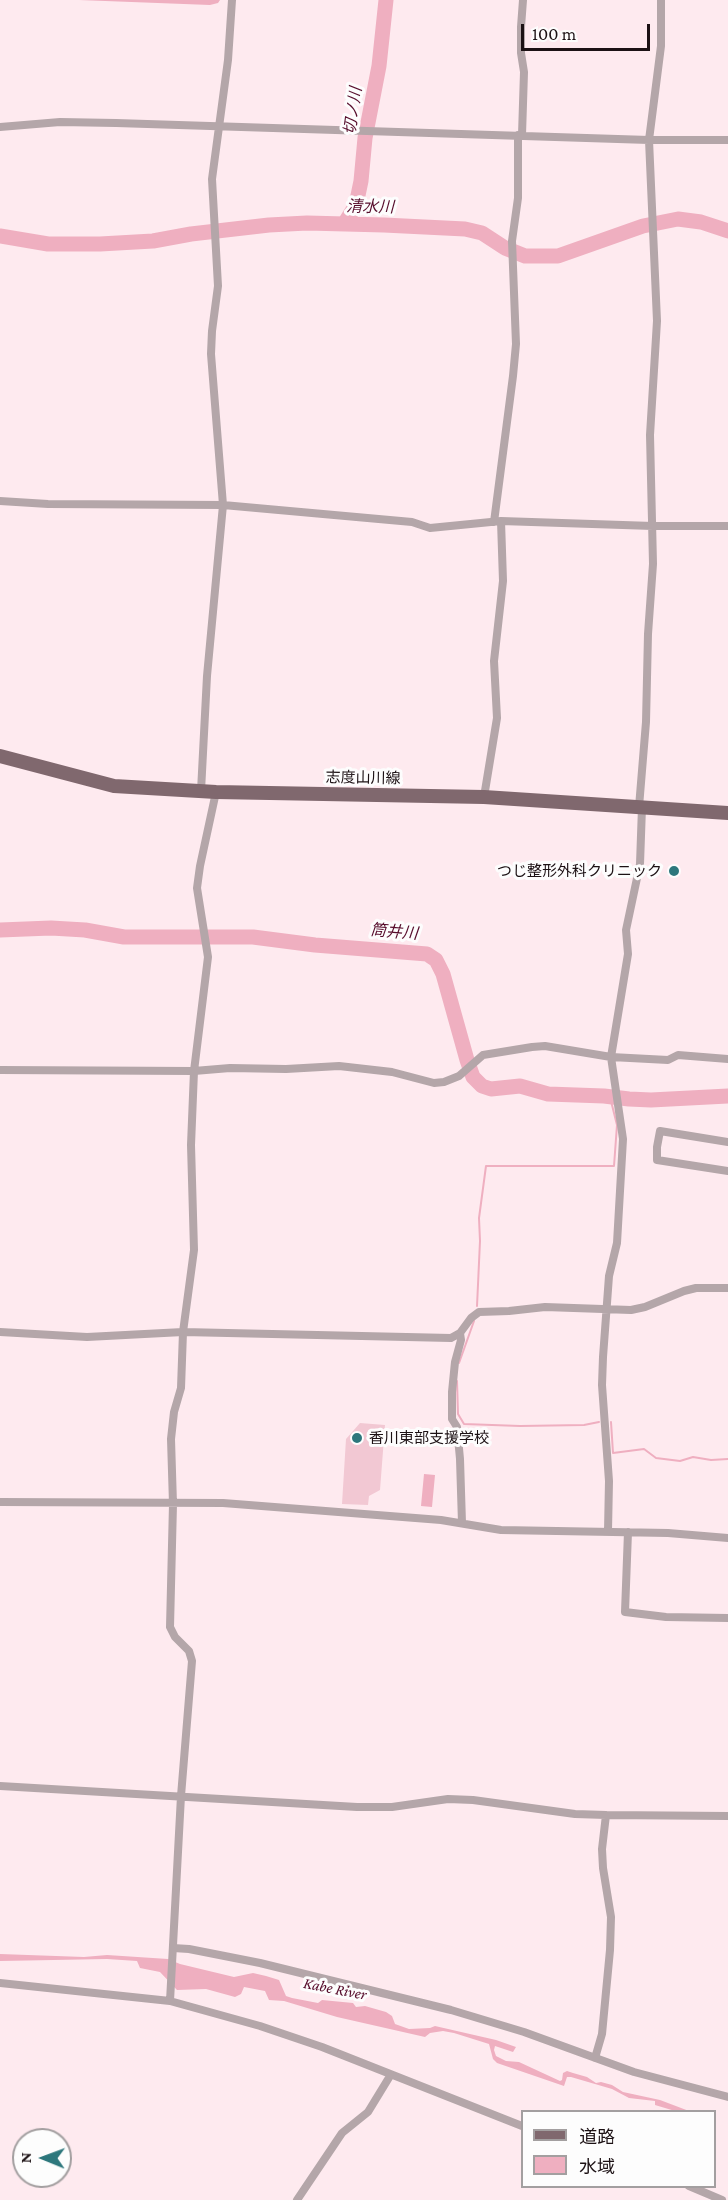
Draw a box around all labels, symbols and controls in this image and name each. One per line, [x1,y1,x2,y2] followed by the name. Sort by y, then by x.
[524,12,653,50] scale bar
[532,24,576,44] text: 100 m
[340,86,366,136] water label: 切ノ川
[346,197,394,217] water label: 清水川
[325,768,401,788] street label: 志度山川線
[497,862,662,880] place label: つじ整形外科クリニック
[667,864,681,878] marker: つじ整形外科クリニック
[369,920,419,944] water label: 筒井川
[369,1429,489,1447] place label: 香川東部支援学校
[350,1431,364,1445] marker: 香川東部支援学校
[302,1973,368,2005] water label: Kabe River
[521,2110,716,2188] legend
[579,2127,615,2147] text: 道路
[12,2128,72,2188] north arrow
[17,2152,34,2163] text: N
[579,2157,615,2177] text: 水域

